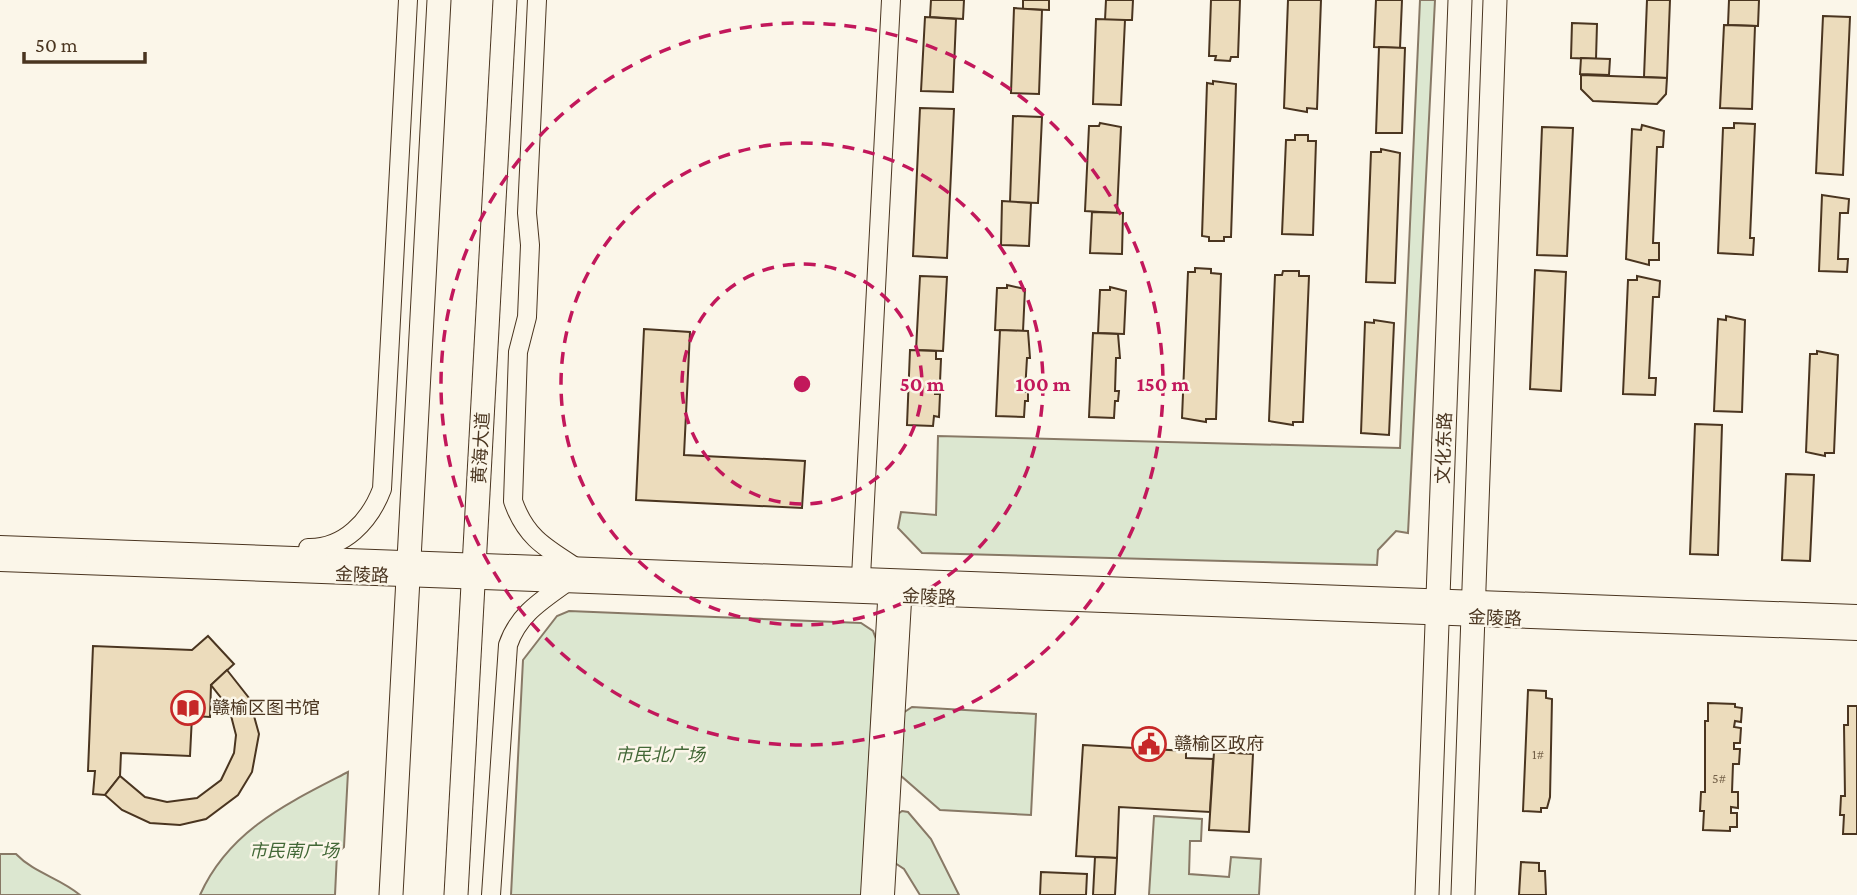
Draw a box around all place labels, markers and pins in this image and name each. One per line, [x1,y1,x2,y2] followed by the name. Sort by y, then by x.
[790,372,814,396] centre of rings
[169,689,207,727] library icon: 赣榆区图书馆
[212,698,320,718] place label: 赣榆区图书馆
[1130,725,1168,763] public building icon: 赣榆区政府
[1174,734,1264,754] place label: 赣榆区政府

